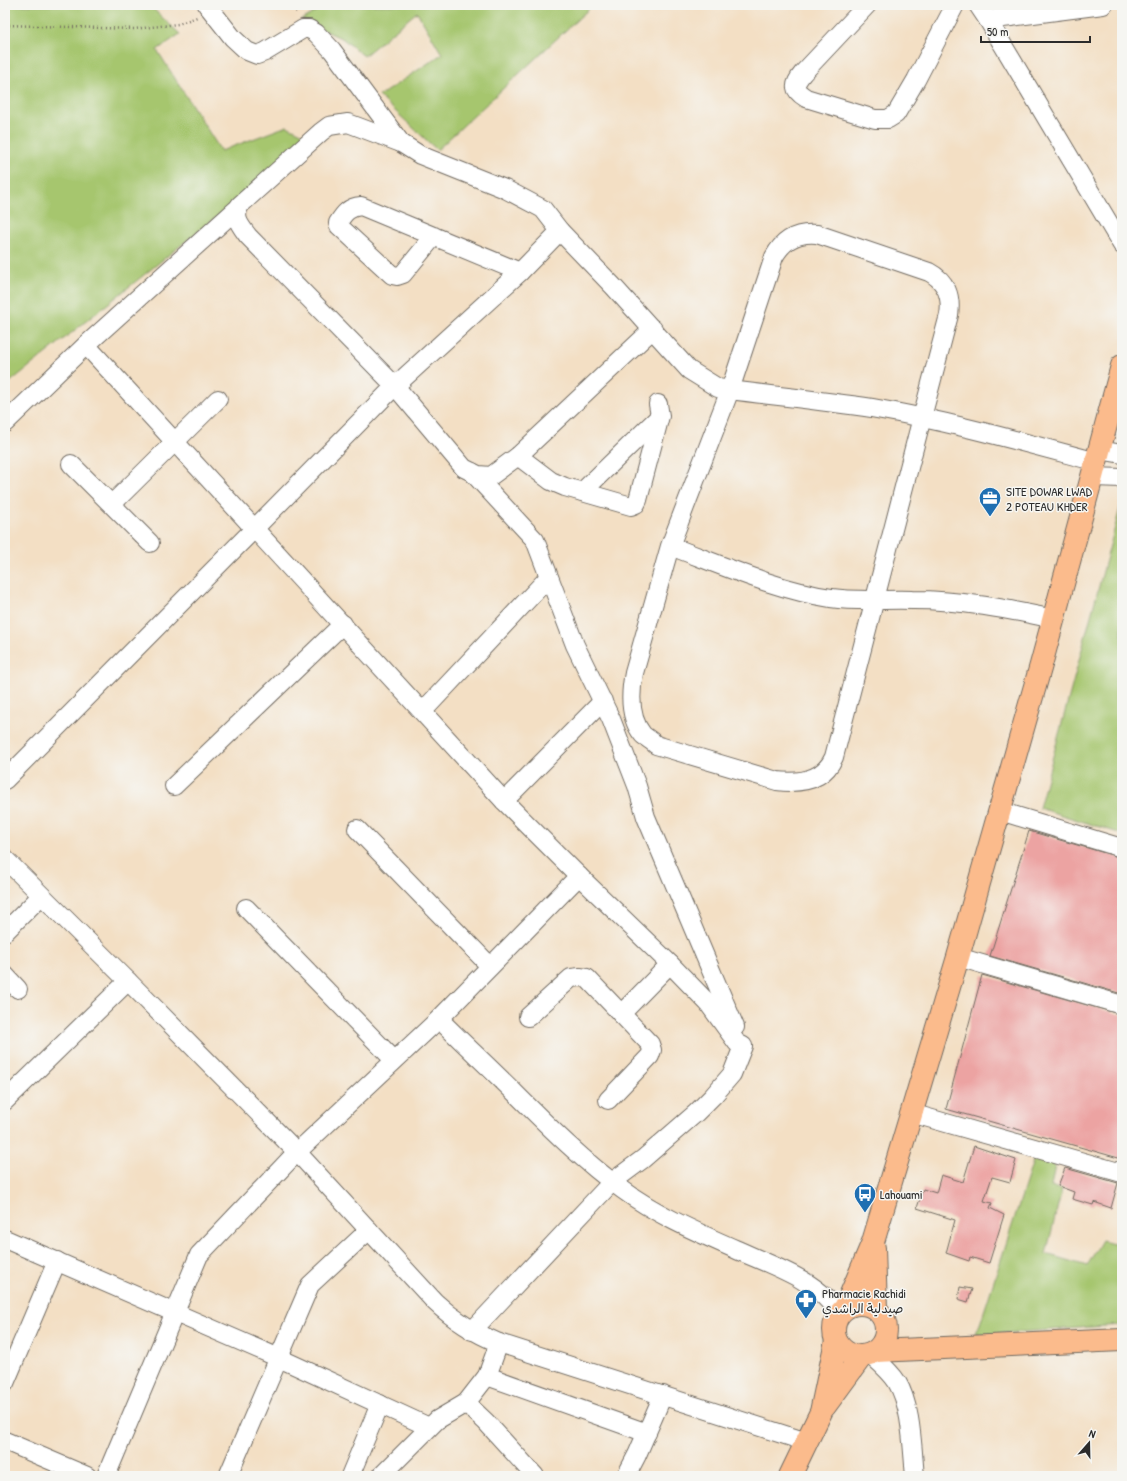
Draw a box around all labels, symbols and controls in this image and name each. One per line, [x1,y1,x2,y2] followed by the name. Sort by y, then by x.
[981,18,1090,44] scale bar
[987,23,1008,40] text: 50 m
[1006,482,1093,515] place label: SITE DOWAR LWAD 2 POTEAU KHDER
[977,485,1003,518] office icon: SITE DOWAR LWAD 2 POTEAU KHDER
[852,1181,878,1214] bus stop icon: Lahouami
[880,1185,923,1203] place label: Lahouami
[822,1284,906,1318] place label: Pharmacie Rachidi صيدلية الراشدي
[793,1287,819,1320] pharmacy icon: Pharmacie Rachidi صيدلية الراشدي
[1069,1423,1109,1463] north arrow
[1087,1426,1098,1441] text: N

